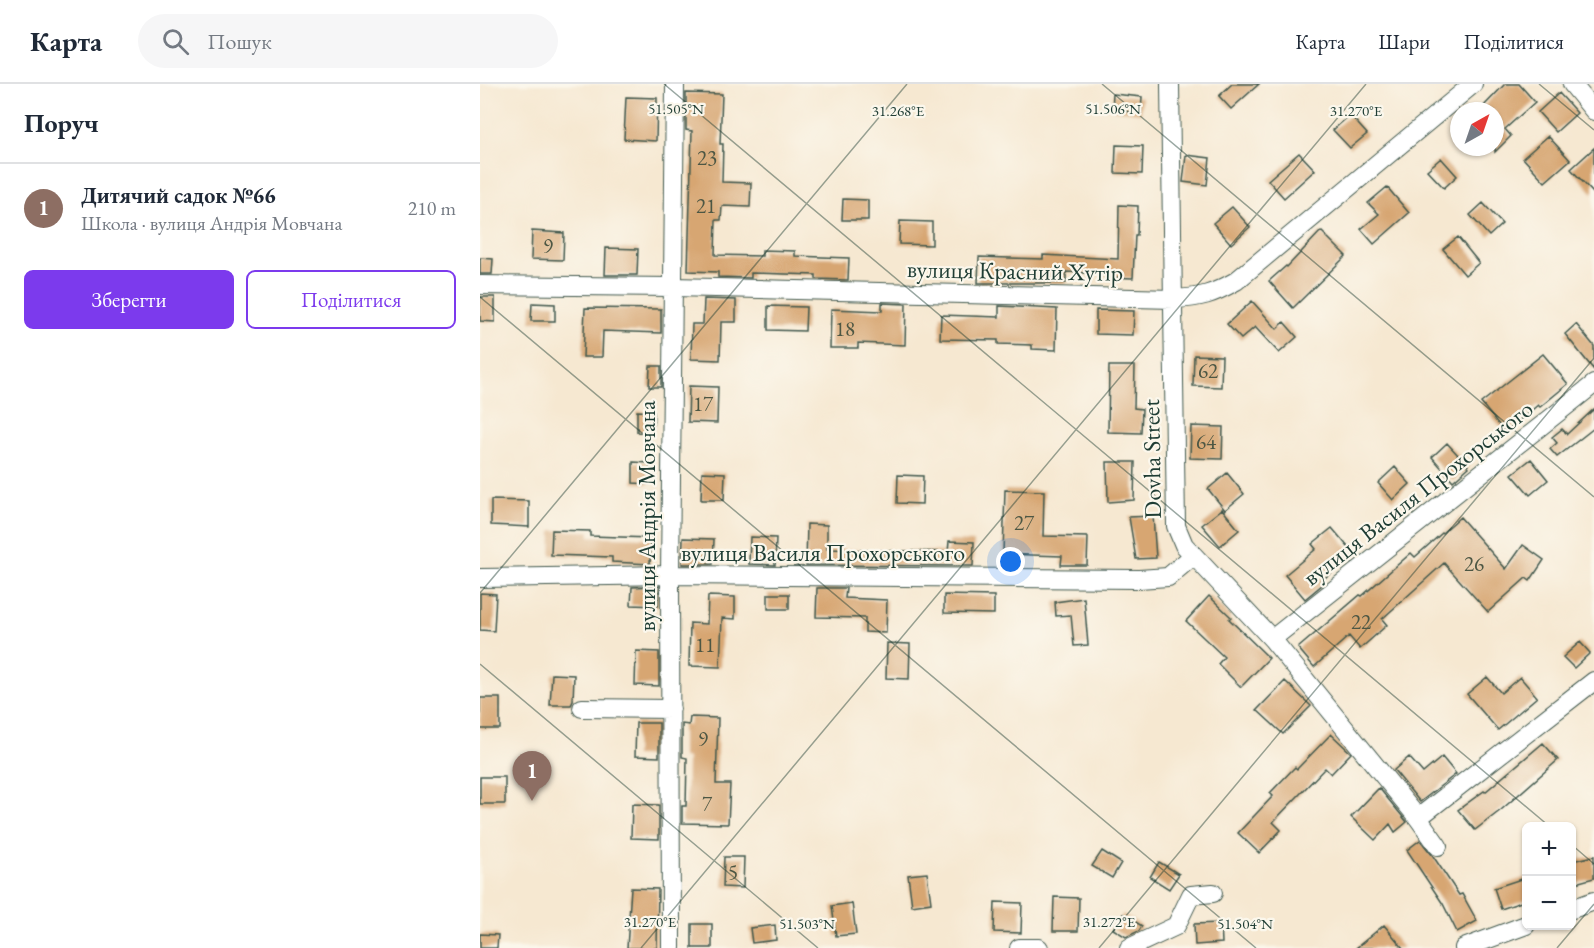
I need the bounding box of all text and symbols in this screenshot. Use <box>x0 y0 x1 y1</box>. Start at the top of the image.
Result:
search box <box>138 14 558 68</box>
text: Карта <box>30 23 102 59</box>
icon: search <box>159 25 192 58</box>
text: Пошук <box>207 27 272 56</box>
text: Карта <box>1295 28 1345 55</box>
text: Шари <box>1378 28 1430 55</box>
text: Поділитися <box>1463 28 1564 55</box>
text: 51.505°N <box>648 99 704 118</box>
text: 51.506°N <box>1085 99 1141 118</box>
text: 31.268°E <box>872 101 925 120</box>
text: 31.270°E <box>1330 101 1383 120</box>
north arrow <box>1450 102 1504 156</box>
text: Поруч <box>24 106 99 140</box>
house number: 23 <box>697 144 717 171</box>
text: Дитячий садок №66 <box>81 181 276 210</box>
house number: 21 <box>696 192 716 219</box>
text: 1 <box>38 195 49 221</box>
text: 210 m <box>408 195 456 221</box>
text: Школа · вулиця Андрія Мовчана <box>81 210 342 236</box>
house number: 9 <box>543 232 553 259</box>
street label: вулиця Красний Хутір <box>907 253 1123 288</box>
button: Зберегти <box>24 270 234 329</box>
button: Поділитися <box>246 270 456 329</box>
house number: 18 <box>835 315 855 342</box>
house number: 62 <box>1198 357 1218 384</box>
house number: 17 <box>693 390 714 417</box>
street label: вулиця Василя Прохорського <box>1296 393 1539 592</box>
street label: Dovha Street <box>1135 398 1168 519</box>
street label: вулиця Андрія Мовчана <box>631 400 662 632</box>
house number: 64 <box>1196 428 1217 455</box>
house number: 27 <box>1014 509 1035 536</box>
street label: вулиця Василя Прохорського <box>681 537 965 568</box>
your location <box>996 547 1025 576</box>
house number: 26 <box>1464 550 1484 577</box>
house number: 22 <box>1351 608 1371 635</box>
house number: 11 <box>695 631 715 658</box>
house number: 9 <box>698 725 708 752</box>
pin: 1 <box>512 752 552 801</box>
house number: 7 <box>702 790 713 817</box>
map controls <box>1522 822 1576 930</box>
button: + <box>1522 822 1576 876</box>
house number: 5 <box>728 858 738 885</box>
button: − <box>1522 876 1576 930</box>
text: 31.270°E <box>624 912 677 931</box>
text: 31.272°E <box>1083 912 1136 931</box>
text: 51.503°N <box>779 914 835 933</box>
text: 51.504°N <box>1217 914 1273 933</box>

